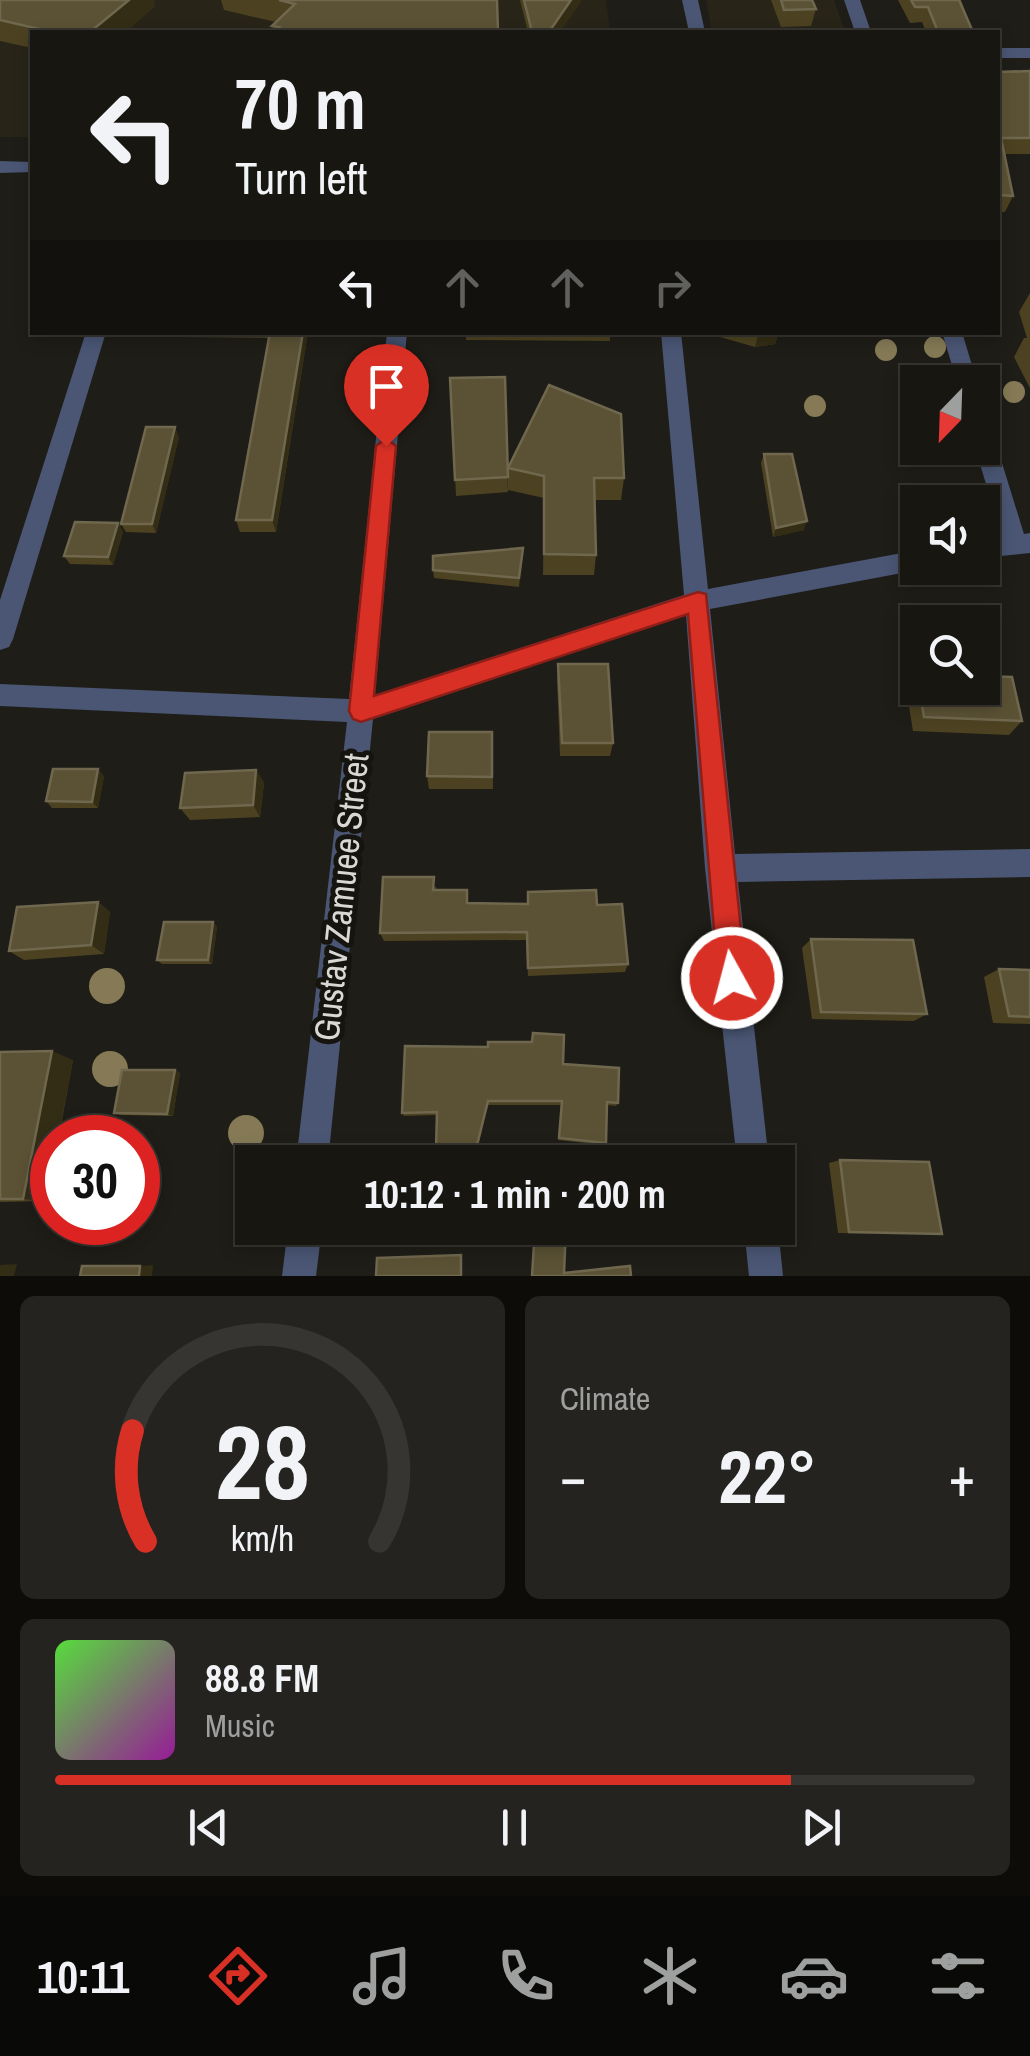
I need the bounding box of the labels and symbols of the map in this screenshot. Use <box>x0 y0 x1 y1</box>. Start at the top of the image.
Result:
pin <box>344 344 429 447</box>
north arrow <box>900 365 1000 465</box>
street label: Gustav Zamuee Street <box>303 751 379 1043</box>
position arrow <box>680 926 784 1030</box>
speed limit sign: 30 <box>30 1115 160 1245</box>

